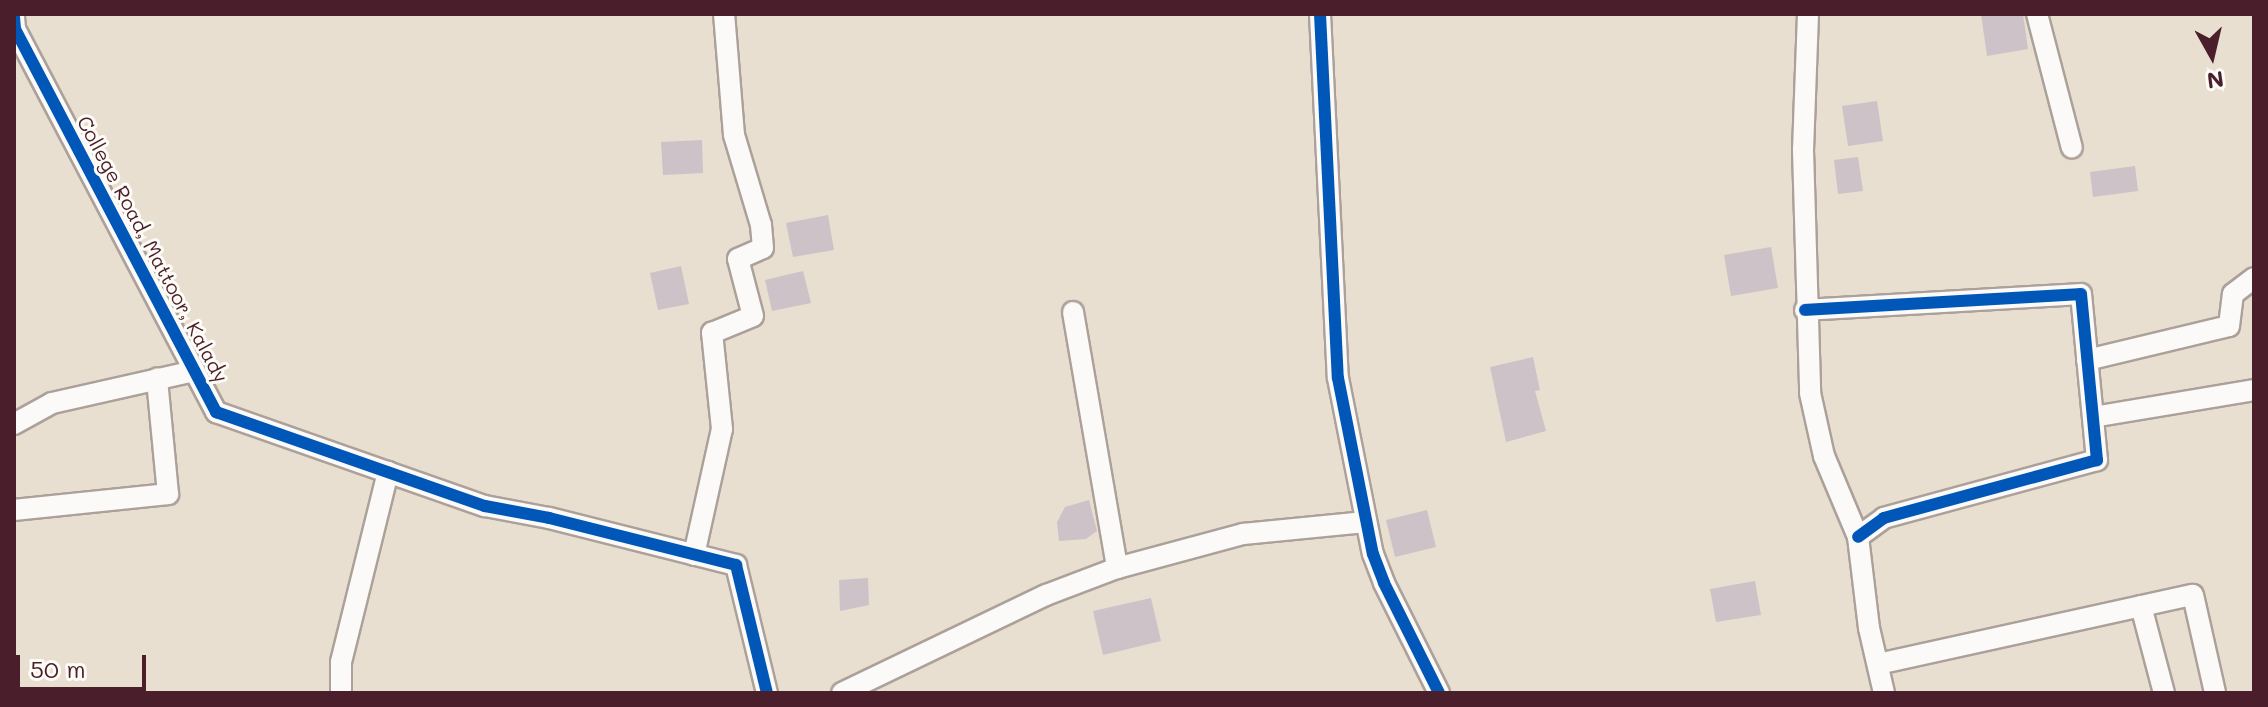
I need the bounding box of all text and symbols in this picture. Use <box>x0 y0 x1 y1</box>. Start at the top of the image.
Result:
north arrow <box>2172 16 2252 96</box>
text: N <box>2205 65 2226 96</box>
street label: College Road, Mattoor, Kalady <box>72 112 234 386</box>
scale bar <box>20 639 150 689</box>
text: 50 m <box>30 653 86 684</box>

